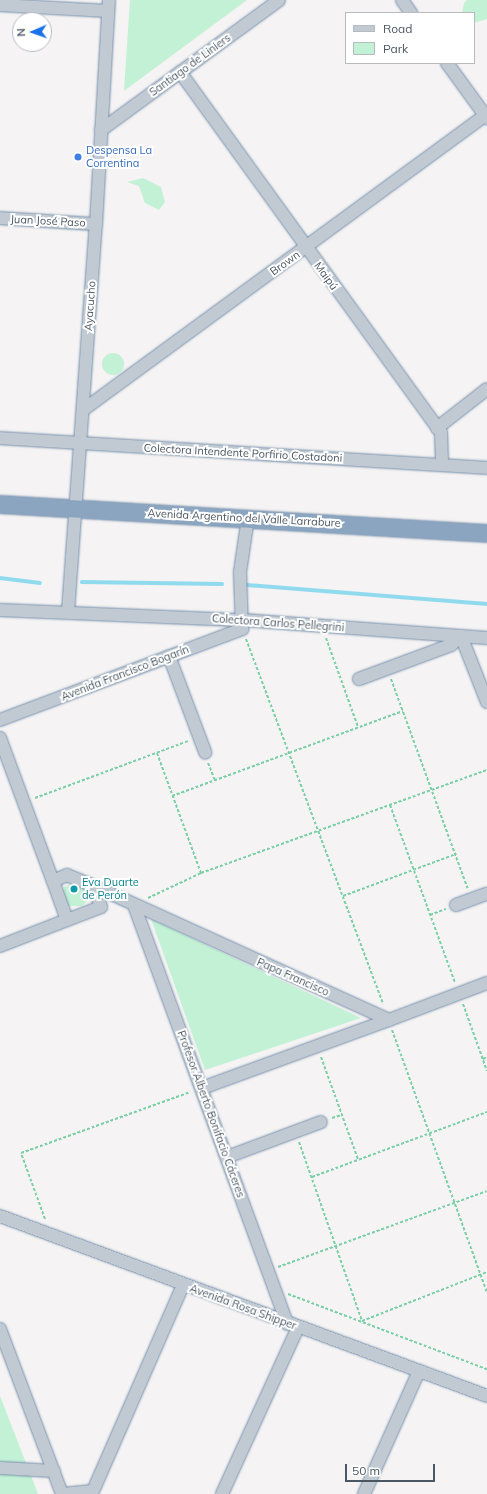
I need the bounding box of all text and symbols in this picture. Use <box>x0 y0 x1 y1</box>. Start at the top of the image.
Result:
north arrow <box>12 12 52 52</box>
legend <box>345 12 475 64</box>
text: Road <box>383 21 412 36</box>
text: N <box>14 28 28 37</box>
street label: Santiago de Liniers <box>147 31 233 99</box>
text: Park <box>383 41 408 56</box>
place label: Despensa La Correntina <box>86 144 152 170</box>
marker: Despensa La Correntina <box>73 152 83 162</box>
street label: Juan José Paso <box>10 212 86 230</box>
street label: Brown <box>268 248 302 278</box>
street label: Maipú <box>311 259 341 293</box>
street label: Ayacucho <box>82 281 98 331</box>
street label: Colectora Intendente Porfirio Costadoni <box>143 441 343 465</box>
street label: Avenida Argentino del Valle Larrabure <box>147 506 341 530</box>
street label: Colectora Carlos Pellegrini <box>211 612 345 634</box>
street label: Avenida Francisco Bogarín <box>59 643 191 703</box>
place label: Eva Duarte de Perón <box>82 876 139 902</box>
marker: Eva Duarte de Perón <box>69 884 79 894</box>
street label: Papa Francisco <box>255 955 331 999</box>
street label: Profesor Alberto Bonifacio Cáceres <box>175 1029 247 1199</box>
street label: Avenida Rosa Shipper <box>188 1282 298 1332</box>
scale bar <box>347 1456 437 1482</box>
text: 50 m <box>352 1463 380 1478</box>

